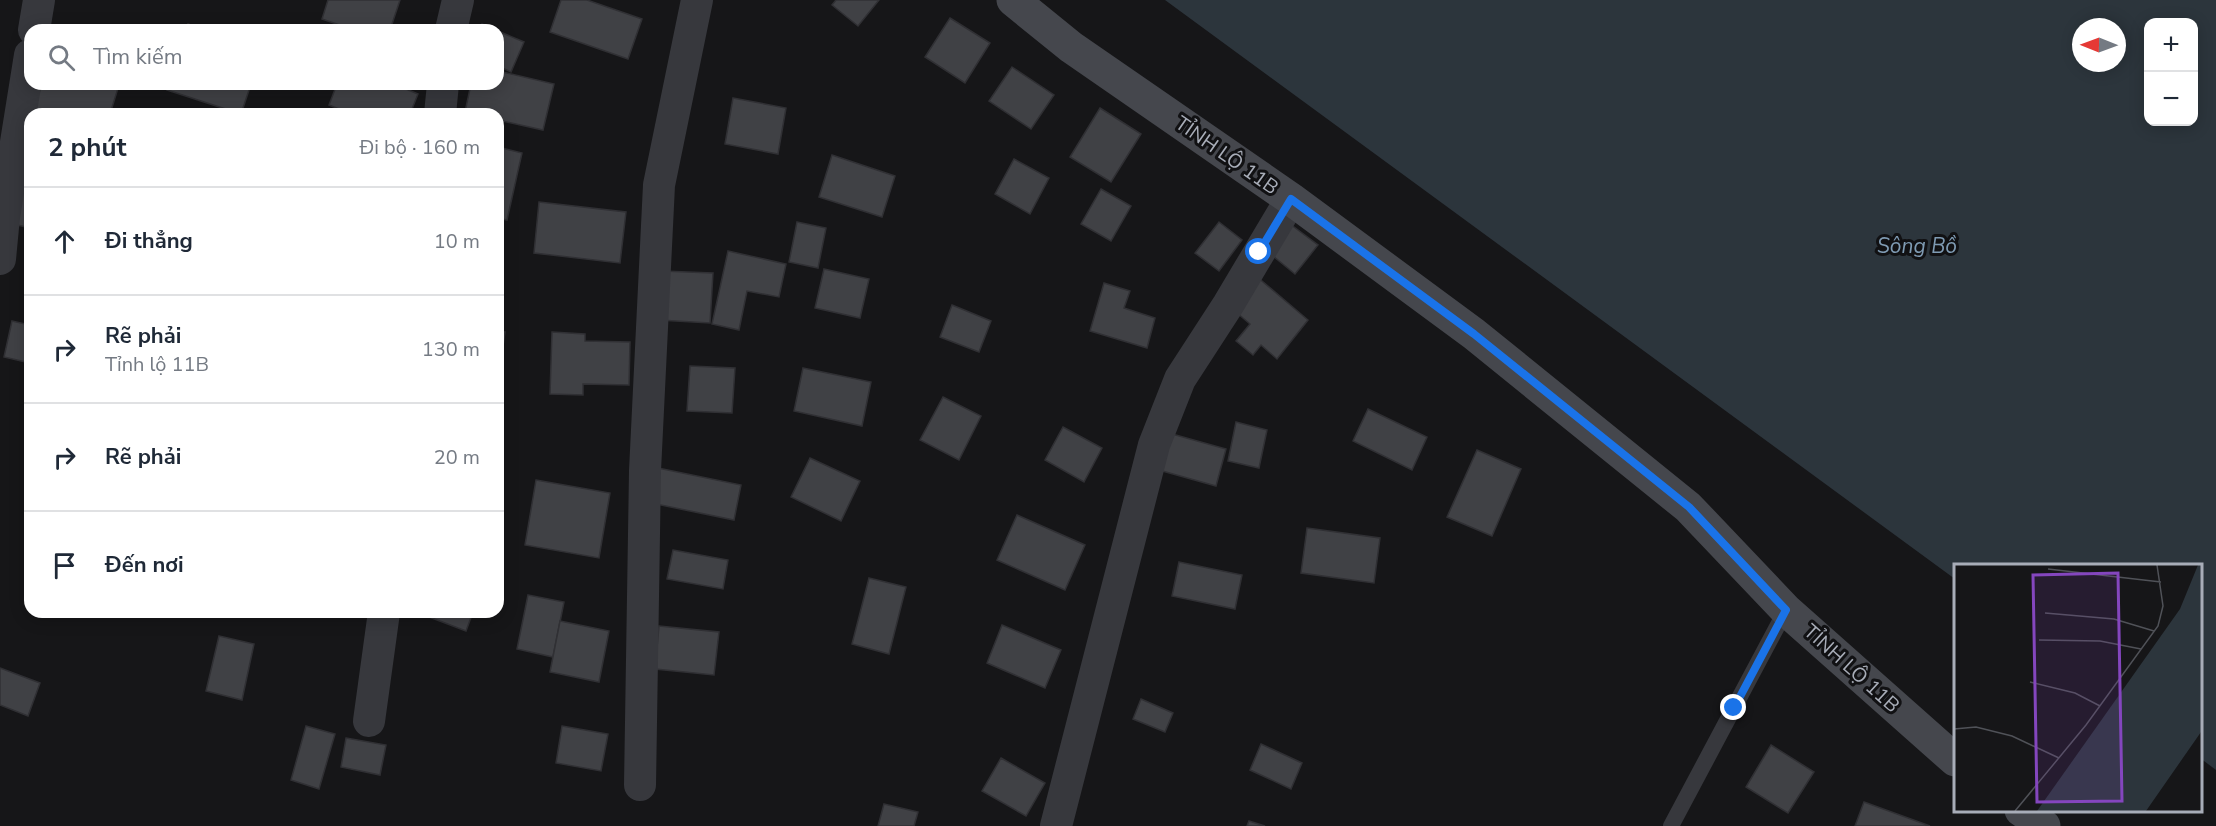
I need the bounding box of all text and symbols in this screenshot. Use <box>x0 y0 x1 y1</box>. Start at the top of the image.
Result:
north arrow <box>2072 18 2126 72</box>
map controls <box>2144 18 2198 126</box>
button: + <box>2144 18 2198 72</box>
search box <box>24 24 504 90</box>
icon: search <box>45 41 78 74</box>
text: Tìm kiếm <box>93 42 182 72</box>
button: − <box>2144 72 2198 126</box>
street label: TỈNH LỘ 11B <box>1170 110 1284 201</box>
text: 2 phút <box>48 130 126 165</box>
text: Đi bộ · 160 m <box>360 134 480 161</box>
icon: ahead <box>48 225 81 258</box>
text: Đi thẳng <box>105 226 193 256</box>
text: 10 m <box>434 228 480 255</box>
water label: Sông Bồ <box>1877 232 1957 260</box>
route start <box>1245 238 1271 264</box>
text: Rẽ phải <box>105 321 181 351</box>
icon: right <box>48 333 81 366</box>
text: 130 m <box>422 336 480 363</box>
text: Tỉnh lộ 11B <box>105 351 209 378</box>
icon: right <box>48 441 81 474</box>
text: Rẽ phải <box>105 442 181 472</box>
text: 20 m <box>434 444 480 471</box>
icon: arrive <box>48 549 81 582</box>
text: Đến nơi <box>105 550 184 580</box>
inset map <box>1954 564 2201 811</box>
street label: TỈNH LỘ 11B <box>1798 618 1905 719</box>
route end <box>1720 694 1746 720</box>

